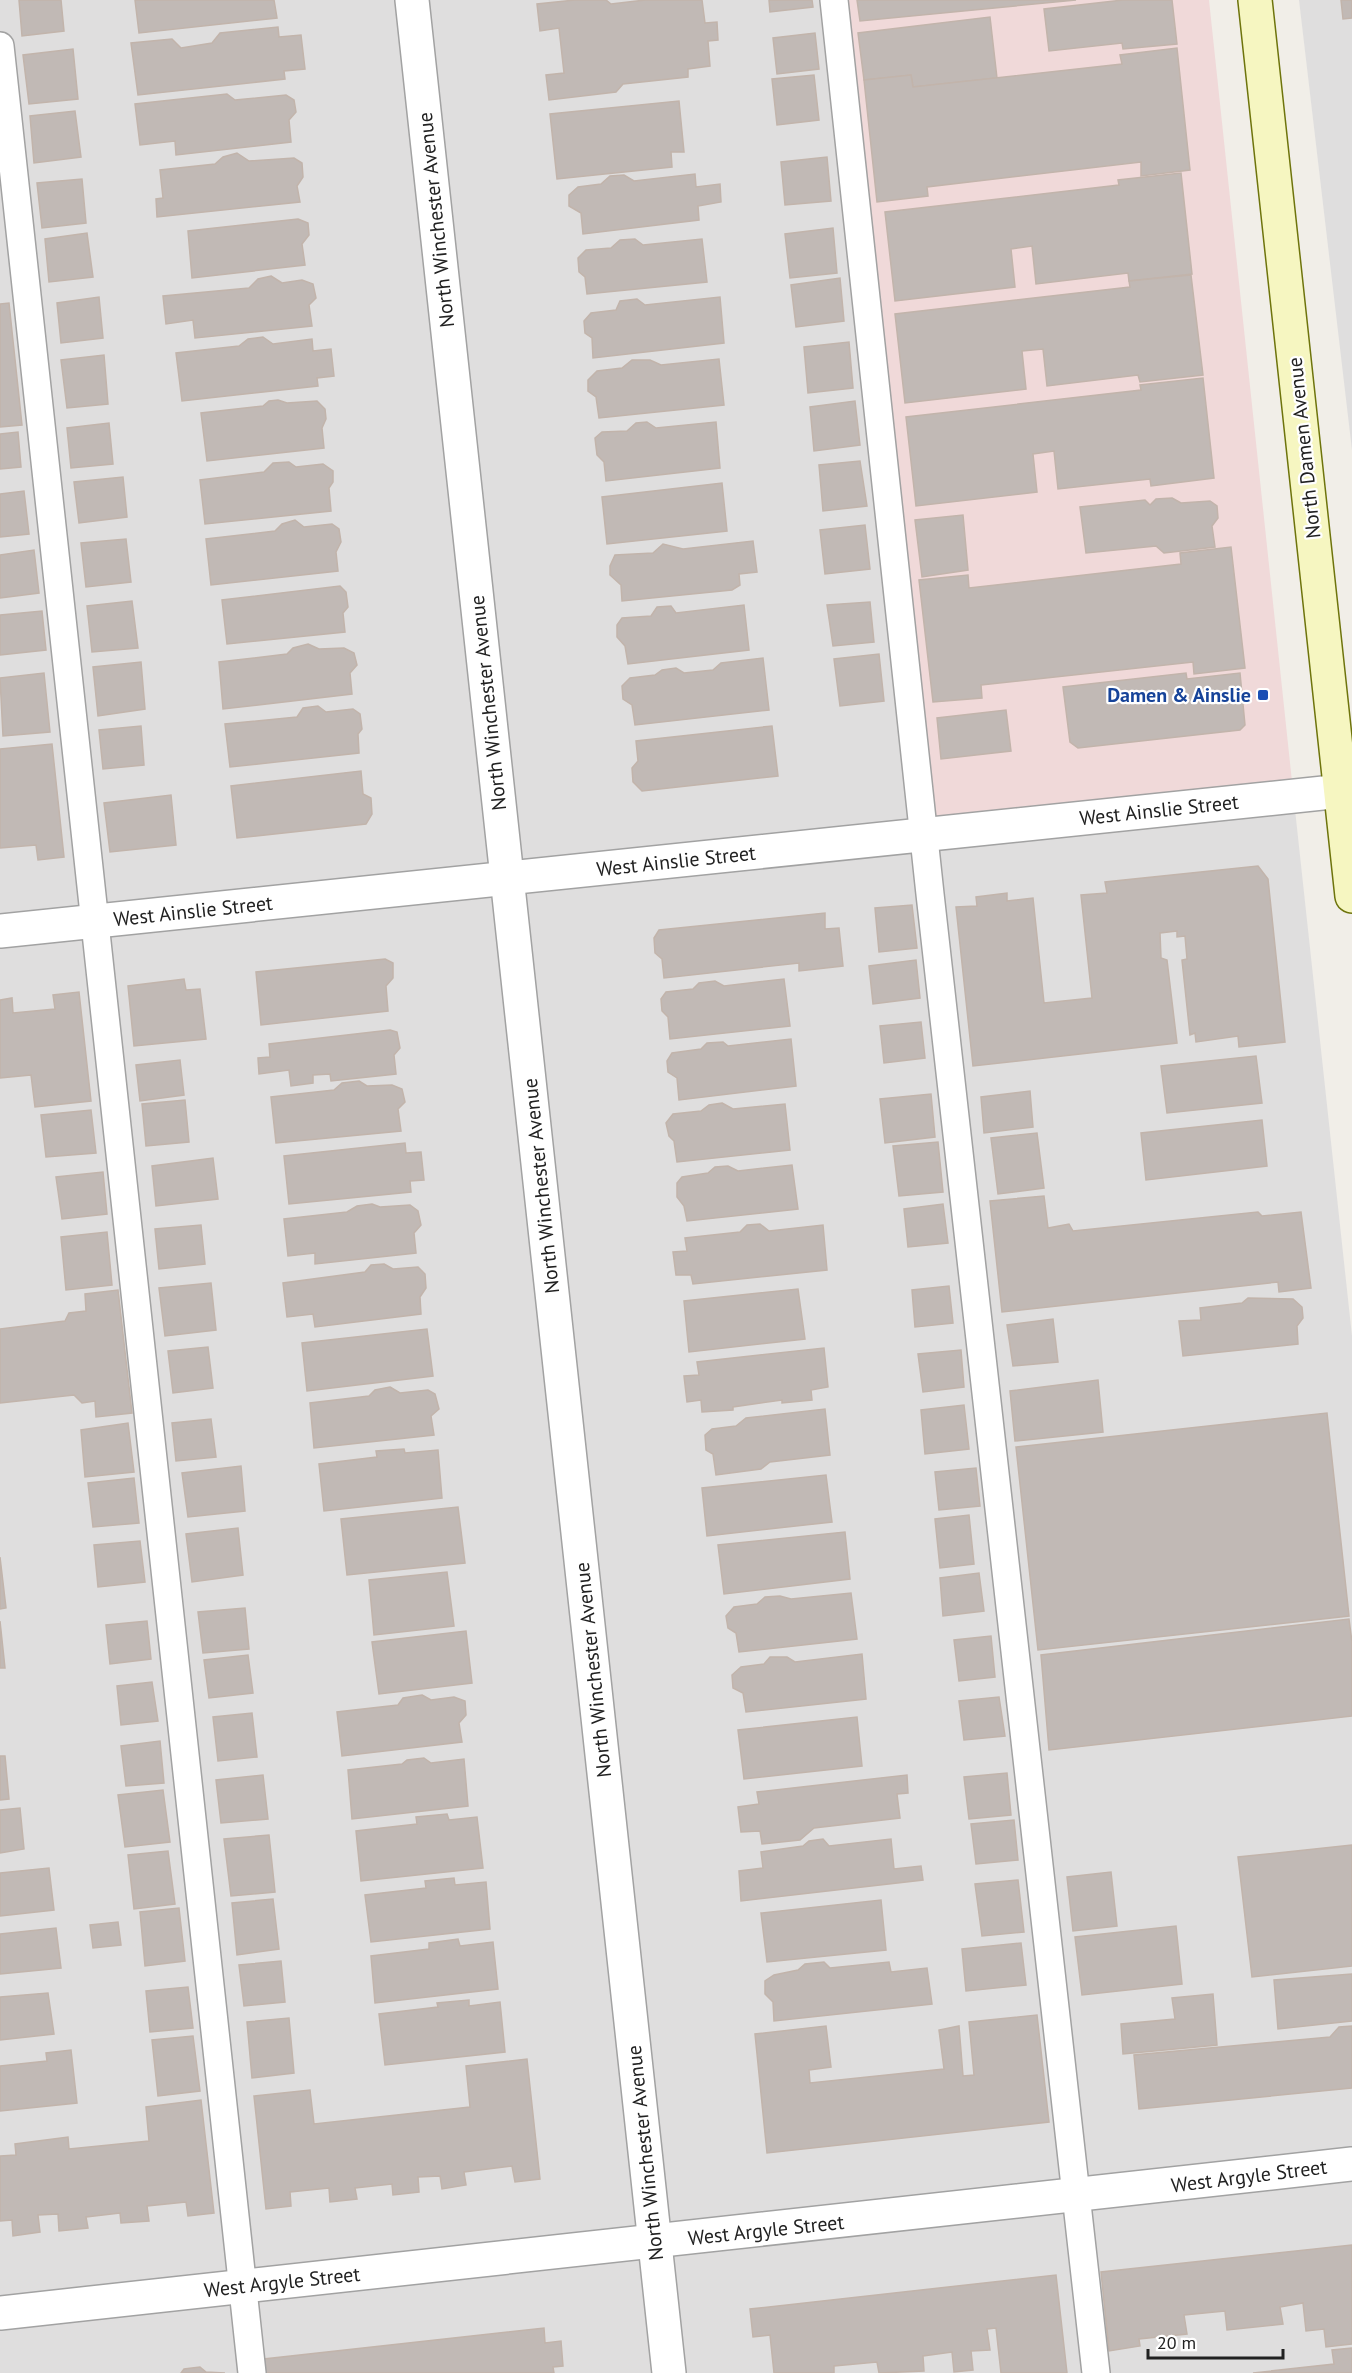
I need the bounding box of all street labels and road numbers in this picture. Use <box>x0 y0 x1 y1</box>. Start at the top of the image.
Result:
street label: North Winchester Avenue <box>412 111 460 329</box>
street label: North Damen Avenue <box>1282 356 1326 540</box>
street label: North Winchester Avenue <box>464 594 512 812</box>
street label: West Ainslie Street <box>1078 789 1240 831</box>
street label: West Ainslie Street <box>595 840 757 882</box>
street label: West Ainslie Street <box>112 890 274 932</box>
street label: North Winchester Avenue <box>517 1077 565 1295</box>
street label: North Winchester Avenue <box>569 1561 617 1779</box>
street label: North Winchester Avenue <box>621 2044 669 2262</box>
street label: West Argyle Street <box>1170 2154 1329 2198</box>
street label: West Argyle Street <box>687 2209 846 2251</box>
street label: West Argyle Street <box>203 2261 362 2303</box>

